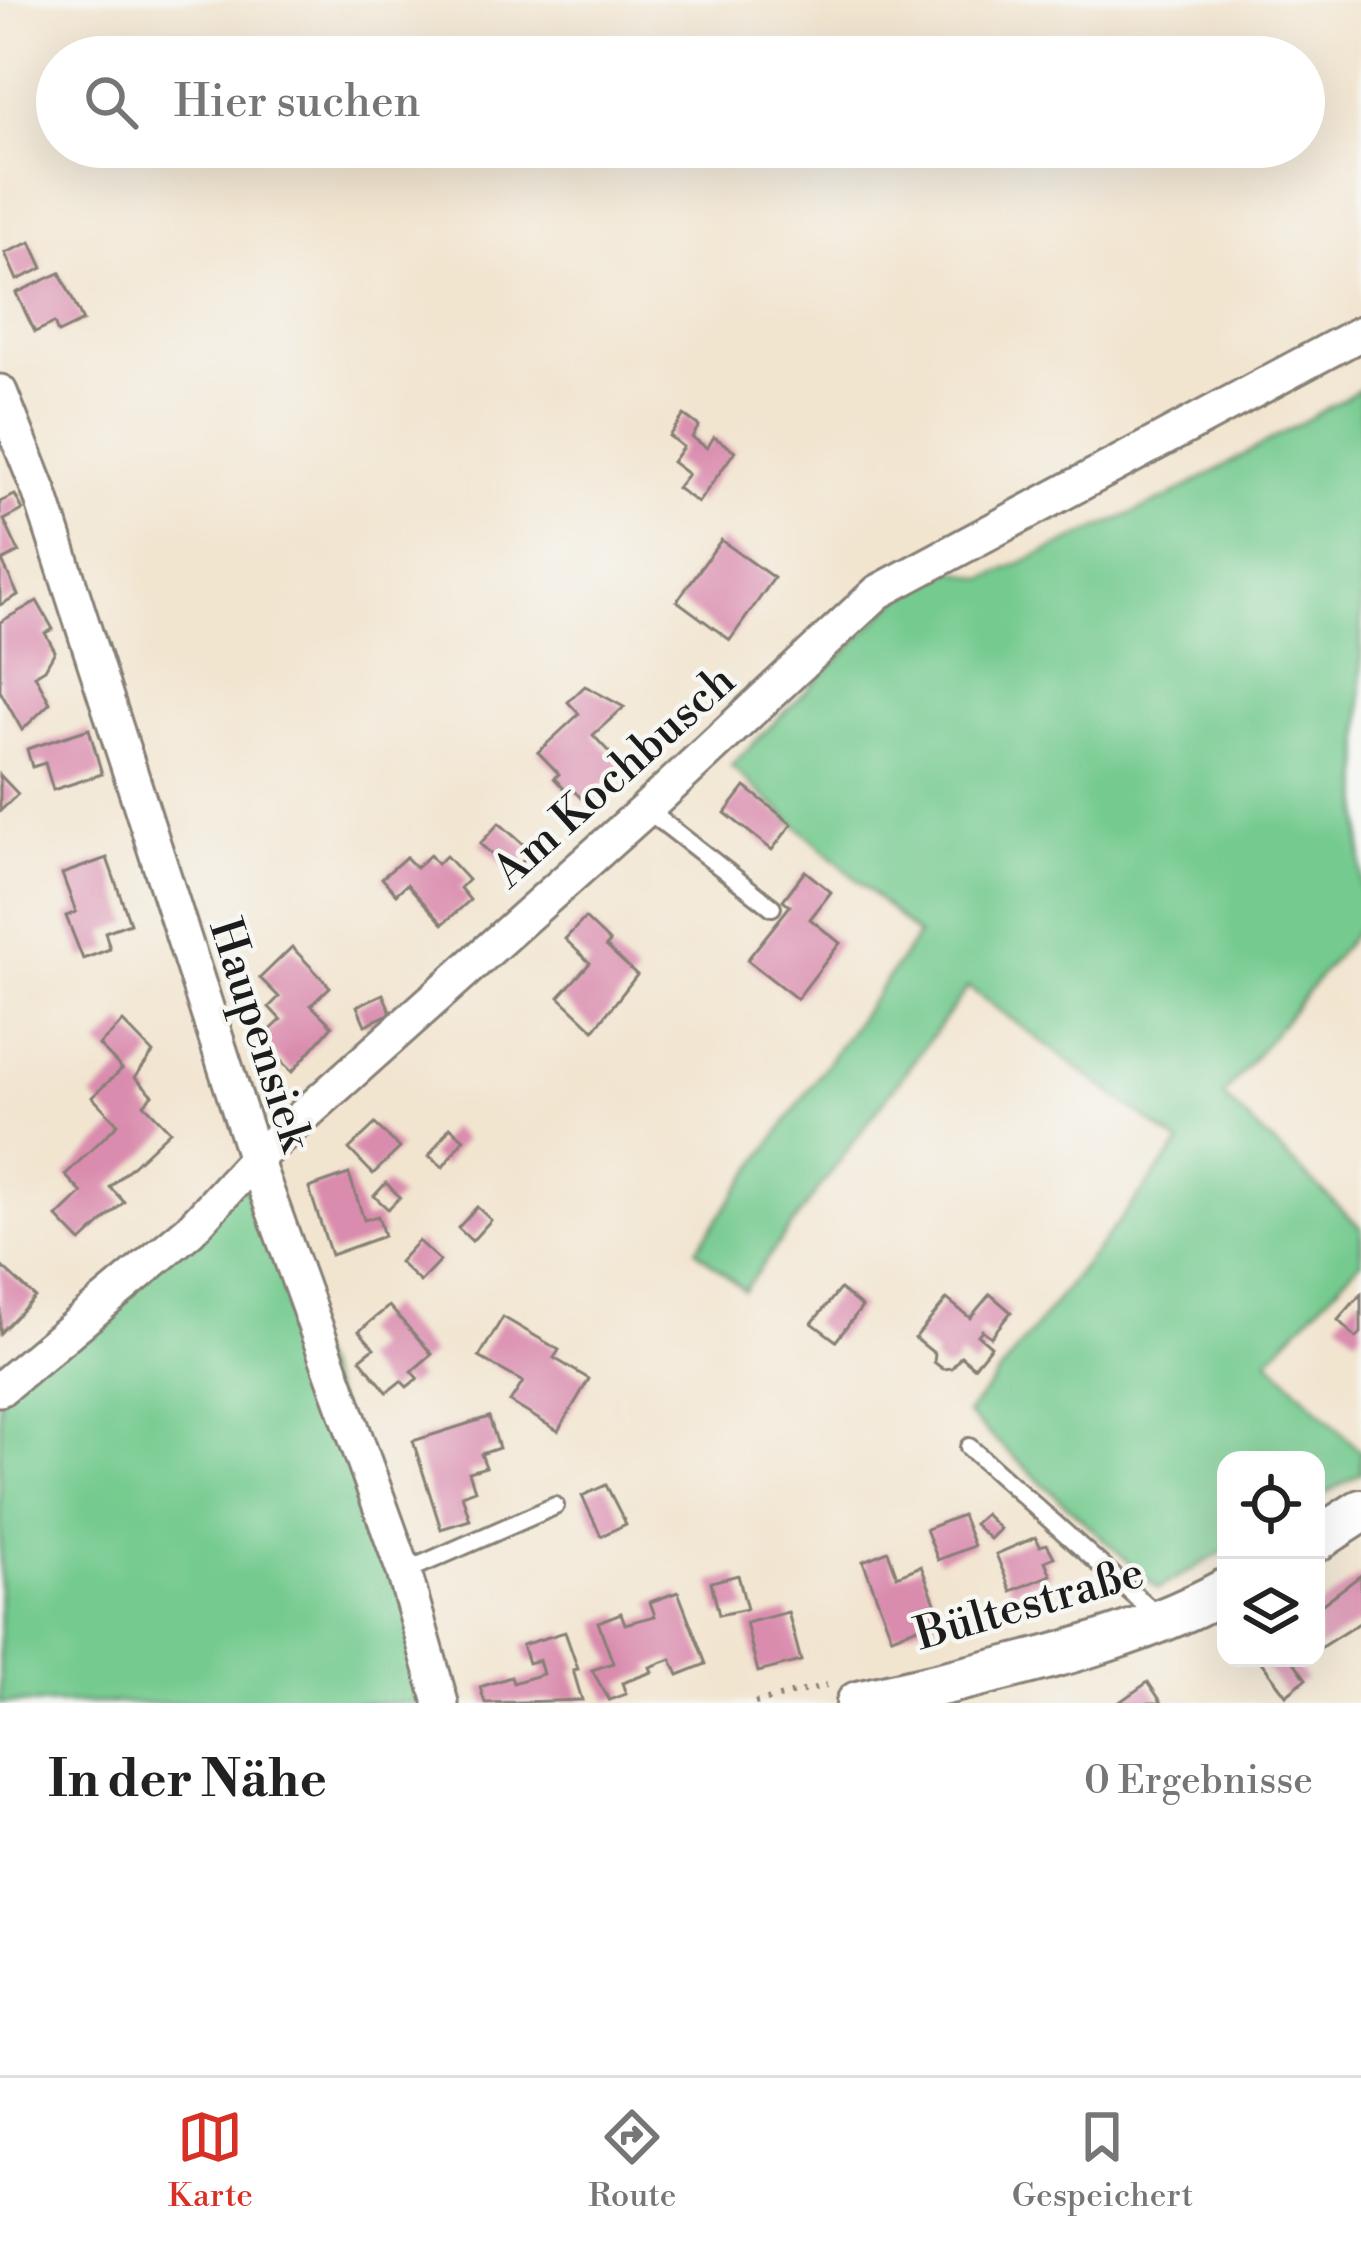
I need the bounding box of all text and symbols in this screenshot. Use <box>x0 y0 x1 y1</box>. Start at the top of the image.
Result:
search box <box>36 36 1325 168</box>
icon: search <box>78 69 144 135</box>
text: Hier suchen <box>174 74 420 131</box>
street label: Am Kochbusch <box>481 653 748 901</box>
street label: Haupensiek <box>195 911 325 1160</box>
map controls <box>1217 1451 1325 1667</box>
button: locate <box>1217 1451 1325 1559</box>
street label: Bültestraße <box>908 1545 1150 1664</box>
button: layers <box>1217 1559 1325 1667</box>
text: In der Nähe <box>48 1749 327 1813</box>
text: 0 Ergebnisse <box>1084 1757 1313 1806</box>
tab: Karte <box>168 2104 253 2217</box>
tab: Route <box>588 2104 676 2217</box>
tab: Gespeichert <box>1012 2104 1193 2217</box>

